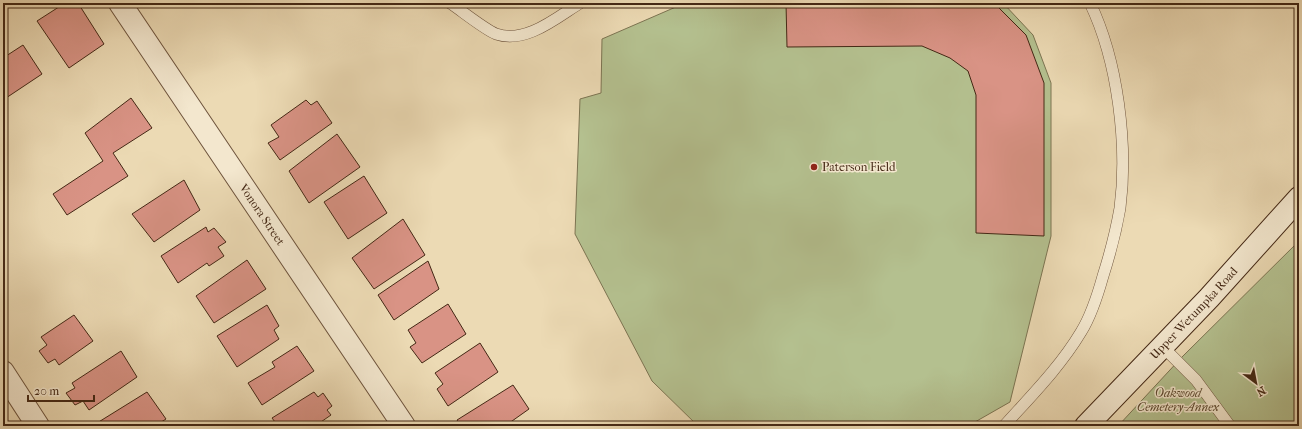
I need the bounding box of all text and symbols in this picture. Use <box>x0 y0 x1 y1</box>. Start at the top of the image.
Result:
place label: Paterson Field <box>822 160 896 174</box>
marker: Paterson Field <box>809 162 819 172</box>
street label: Vonora Street <box>236 180 288 249</box>
street label: Upper Wetumpka Road <box>1147 264 1241 362</box>
north arrow <box>1236 363 1276 403</box>
scale bar <box>28 377 94 403</box>
text: N <box>1254 383 1268 399</box>
text: 20 m <box>34 384 59 398</box>
park label: Oakwood Cemetery-Annex <box>1137 386 1220 414</box>

